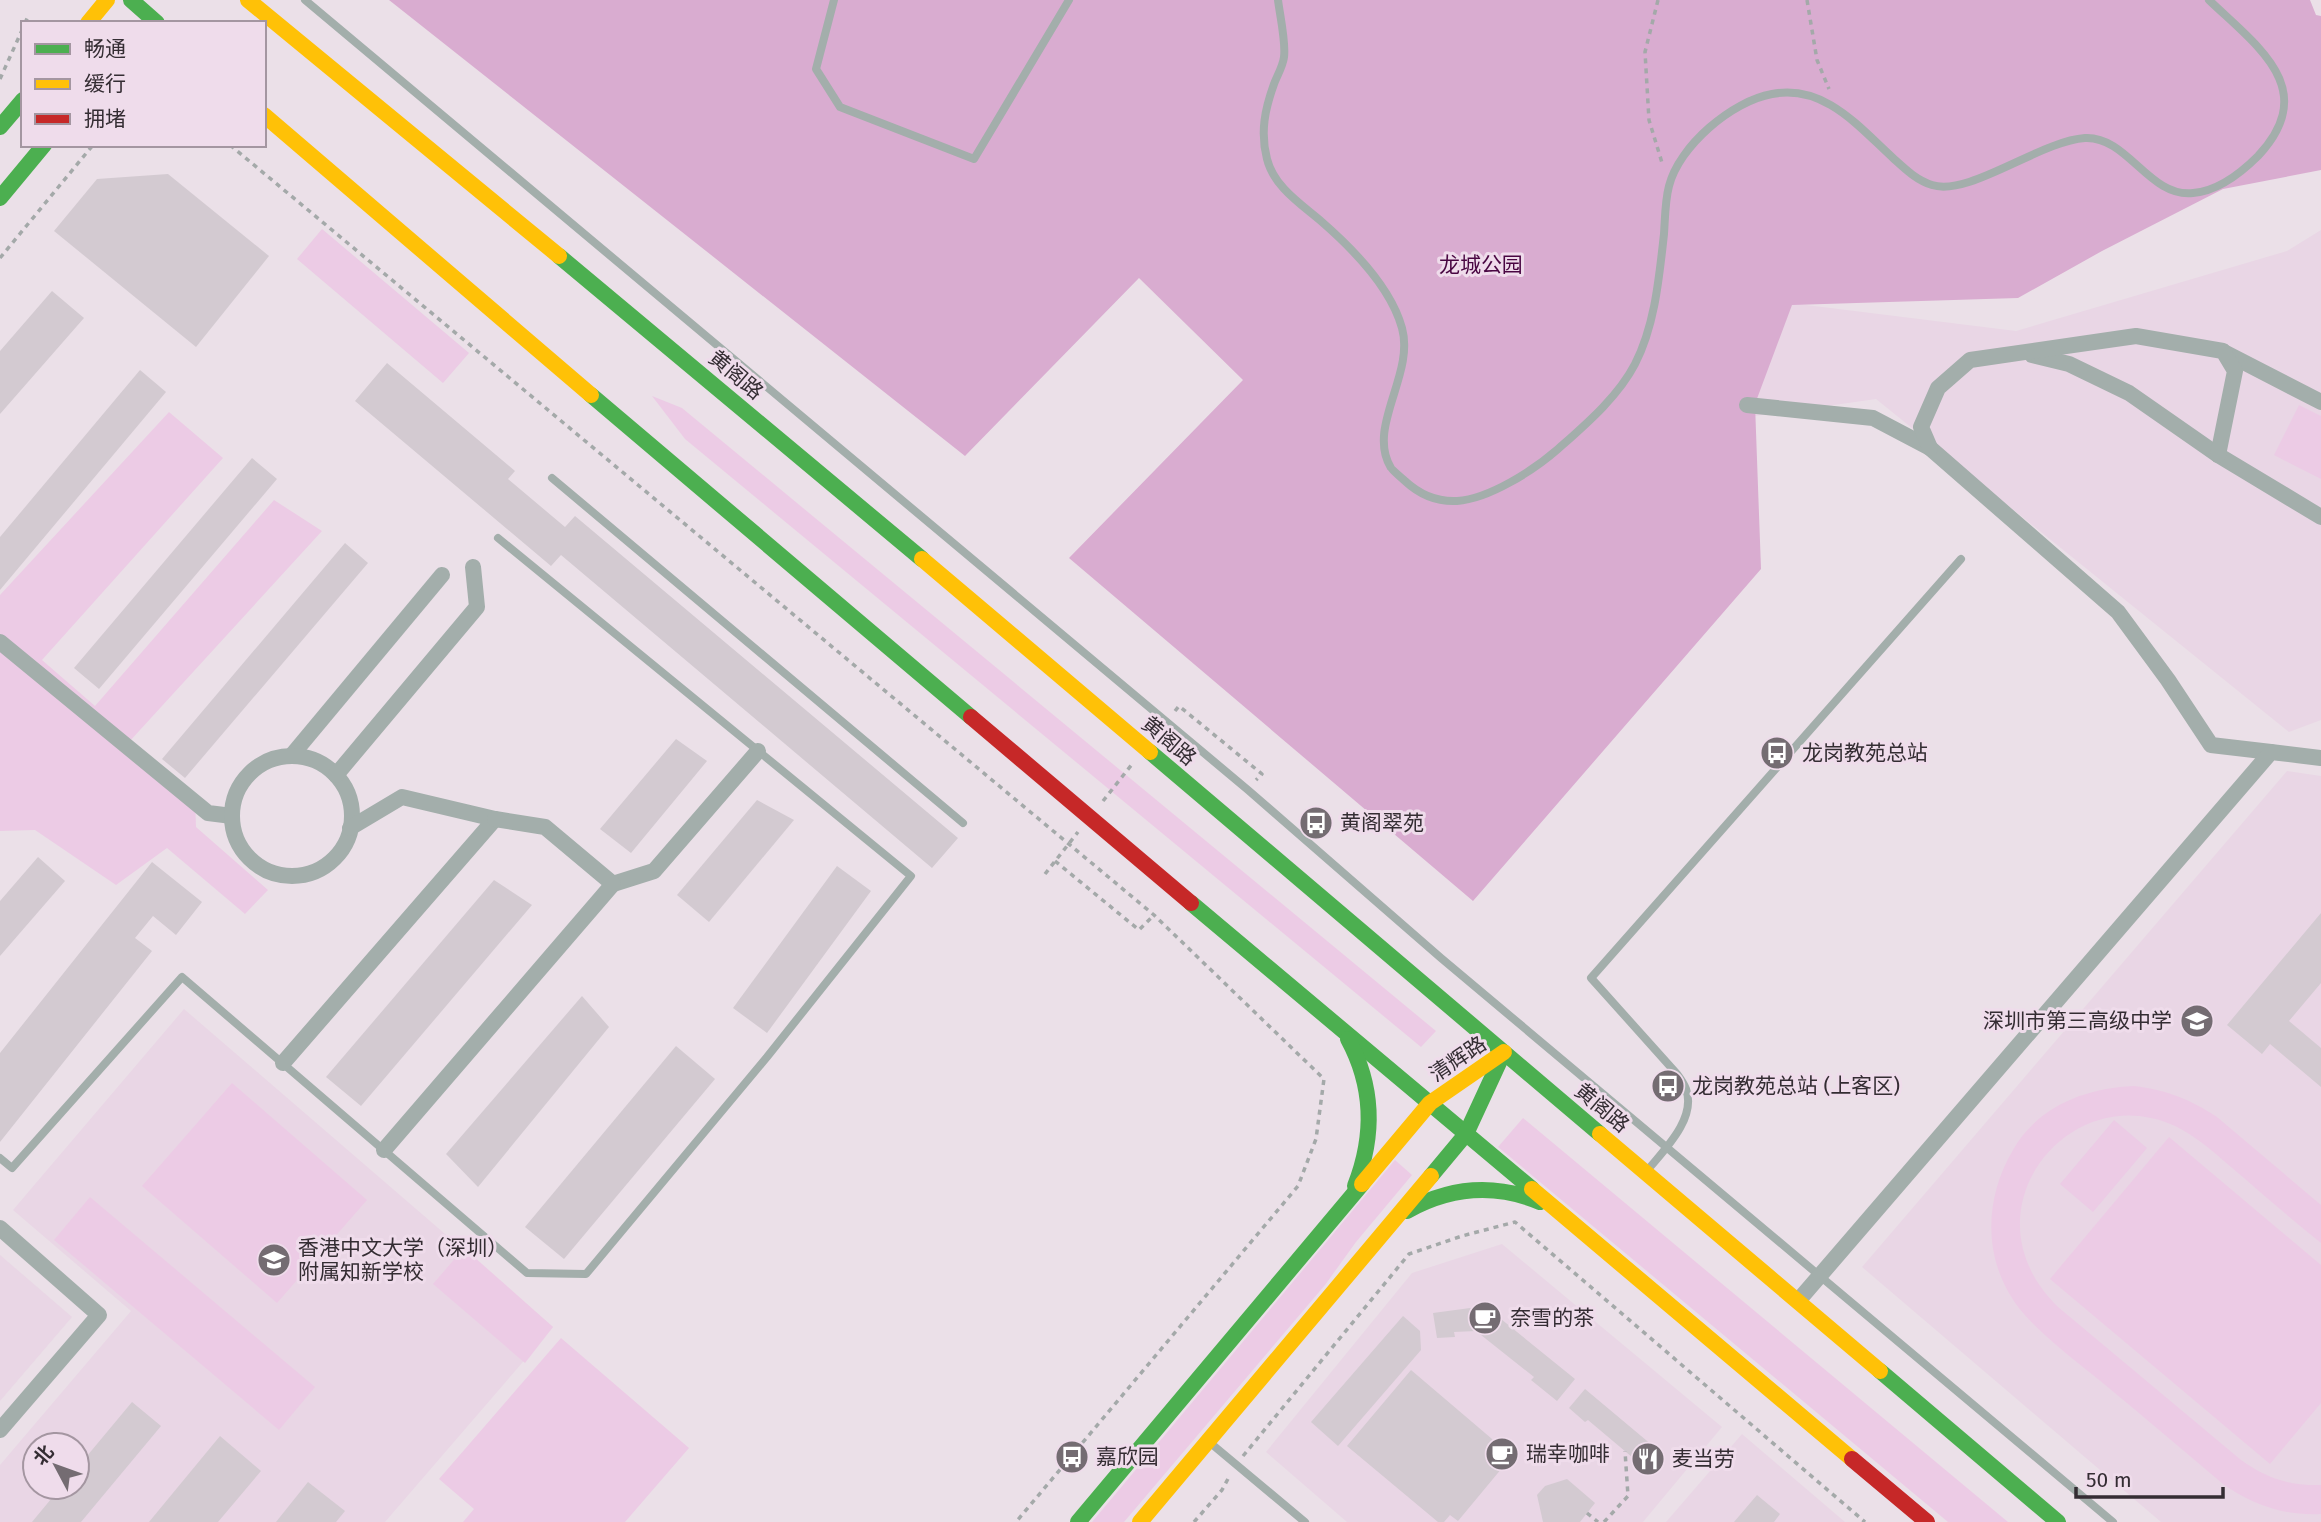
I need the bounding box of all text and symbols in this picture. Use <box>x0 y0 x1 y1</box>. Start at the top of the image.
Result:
legend <box>21 21 266 147</box>
text: 畅通 <box>84 36 126 62</box>
text: 缓行 <box>84 71 126 97</box>
text: 拥堵 <box>84 106 126 132</box>
park label: 龙城公园 <box>1439 252 1523 278</box>
street label: 黄阁路 <box>704 345 768 405</box>
street label: 黄阁路 <box>1137 711 1201 771</box>
bus stop icon: 龙岗教苑总站 <box>1758 734 1796 772</box>
place label: 龙岗教苑总站 <box>1802 740 1928 766</box>
bus stop icon: 黄阁翠苑 <box>1297 804 1335 842</box>
place label: 黄阁翠苑 <box>1340 810 1424 836</box>
school or university icon: 深圳市第三高级中学 <box>2178 1002 2216 1040</box>
place label: 深圳市第三高级中学 <box>1983 1008 2172 1034</box>
street label: 清辉路 <box>1425 1031 1491 1087</box>
bus stop icon: 龙岗教苑总站 (上客区) <box>1649 1067 1687 1105</box>
place label: 龙岗教苑总站 (上客区) <box>1692 1073 1900 1099</box>
street label: 黄阁路 <box>1570 1078 1634 1138</box>
place label: 香港中文大学（深圳） 附属知新学校 <box>298 1235 508 1285</box>
school or university icon: 香港中文大学（深圳） 附属知新学校 <box>255 1241 293 1279</box>
cafe icon: 奈雪的茶 <box>1466 1299 1504 1337</box>
place label: 奈雪的茶 <box>1510 1305 1594 1331</box>
north arrow <box>21 1431 91 1501</box>
cafe icon: 瑞幸咖啡 <box>1483 1435 1521 1473</box>
bus stop icon: 嘉欣园 <box>1053 1438 1091 1476</box>
text: 北 <box>29 1440 58 1470</box>
restaurant icon: 麦当劳 <box>1629 1440 1667 1478</box>
place label: 瑞幸咖啡 <box>1526 1441 1610 1467</box>
place label: 嘉欣园 <box>1096 1444 1159 1470</box>
place label: 麦当劳 <box>1672 1446 1735 1472</box>
scale bar <box>2076 1456 2223 1500</box>
text: 50 m <box>2086 1467 2132 1493</box>

